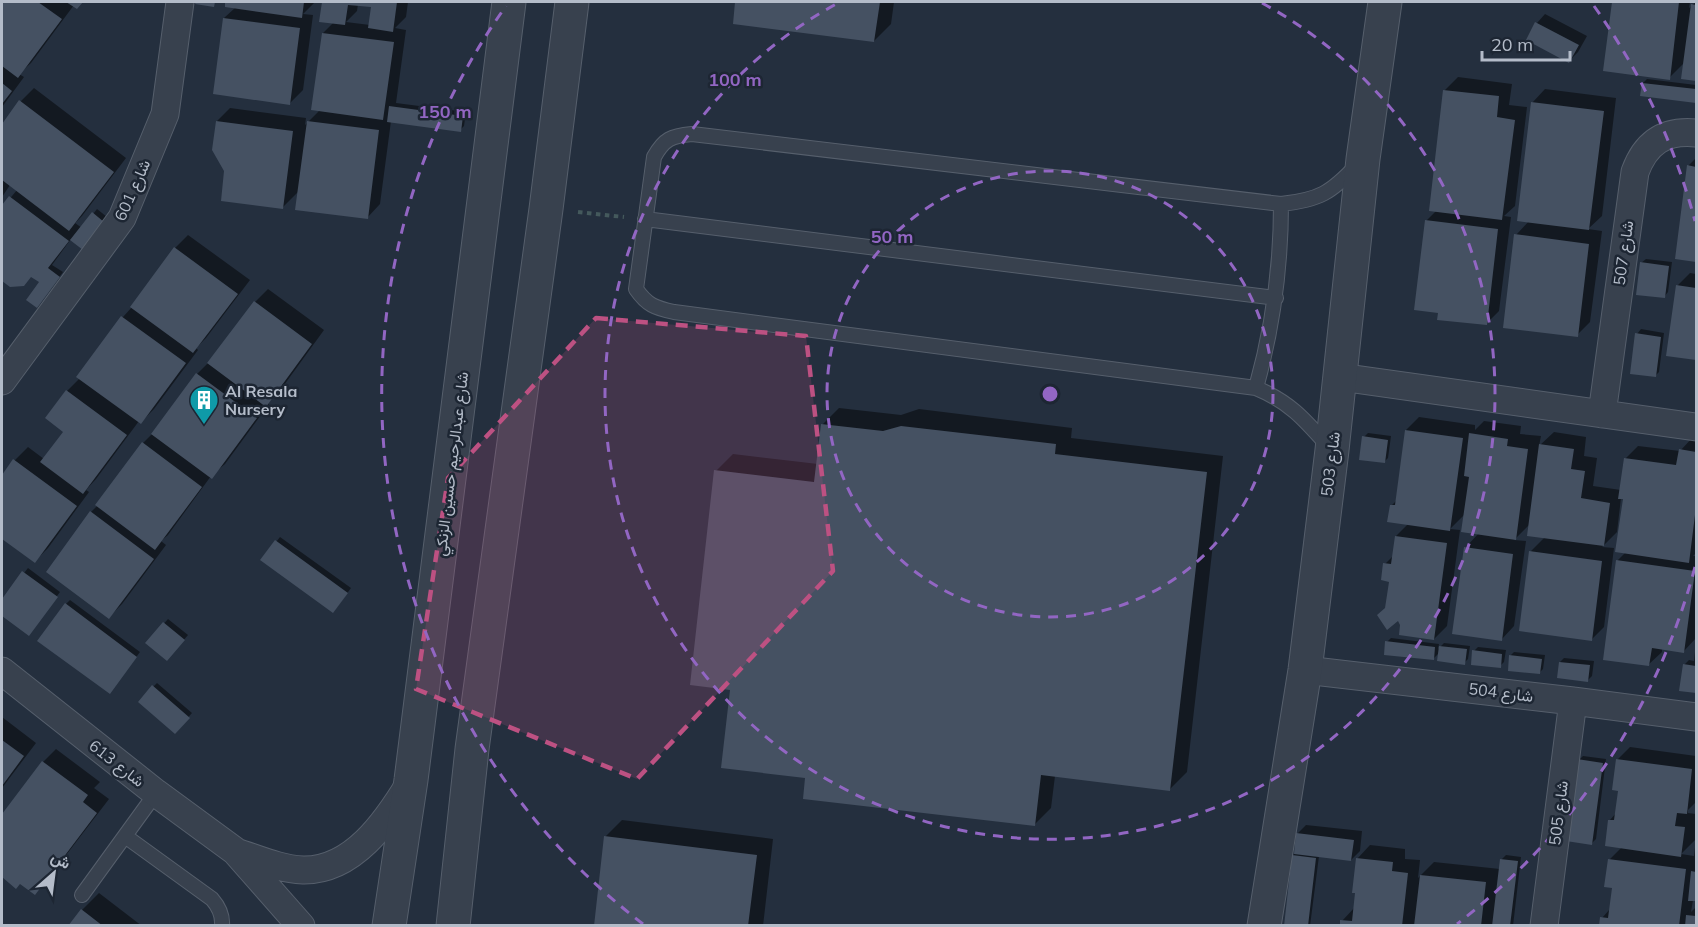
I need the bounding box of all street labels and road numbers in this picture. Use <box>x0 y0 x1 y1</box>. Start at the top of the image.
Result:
street label: شارع 601 <box>110 156 156 225</box>
street label: شارع 507 <box>1609 219 1639 287</box>
street label: شارع عبدالرحيم حسين الزنكي <box>430 371 476 558</box>
street label: شارع 503 <box>1316 430 1346 498</box>
street label: شارع 504 <box>1467 678 1535 708</box>
street label: شارع 613 <box>84 735 149 793</box>
street label: شارع 505 <box>1544 779 1574 847</box>

